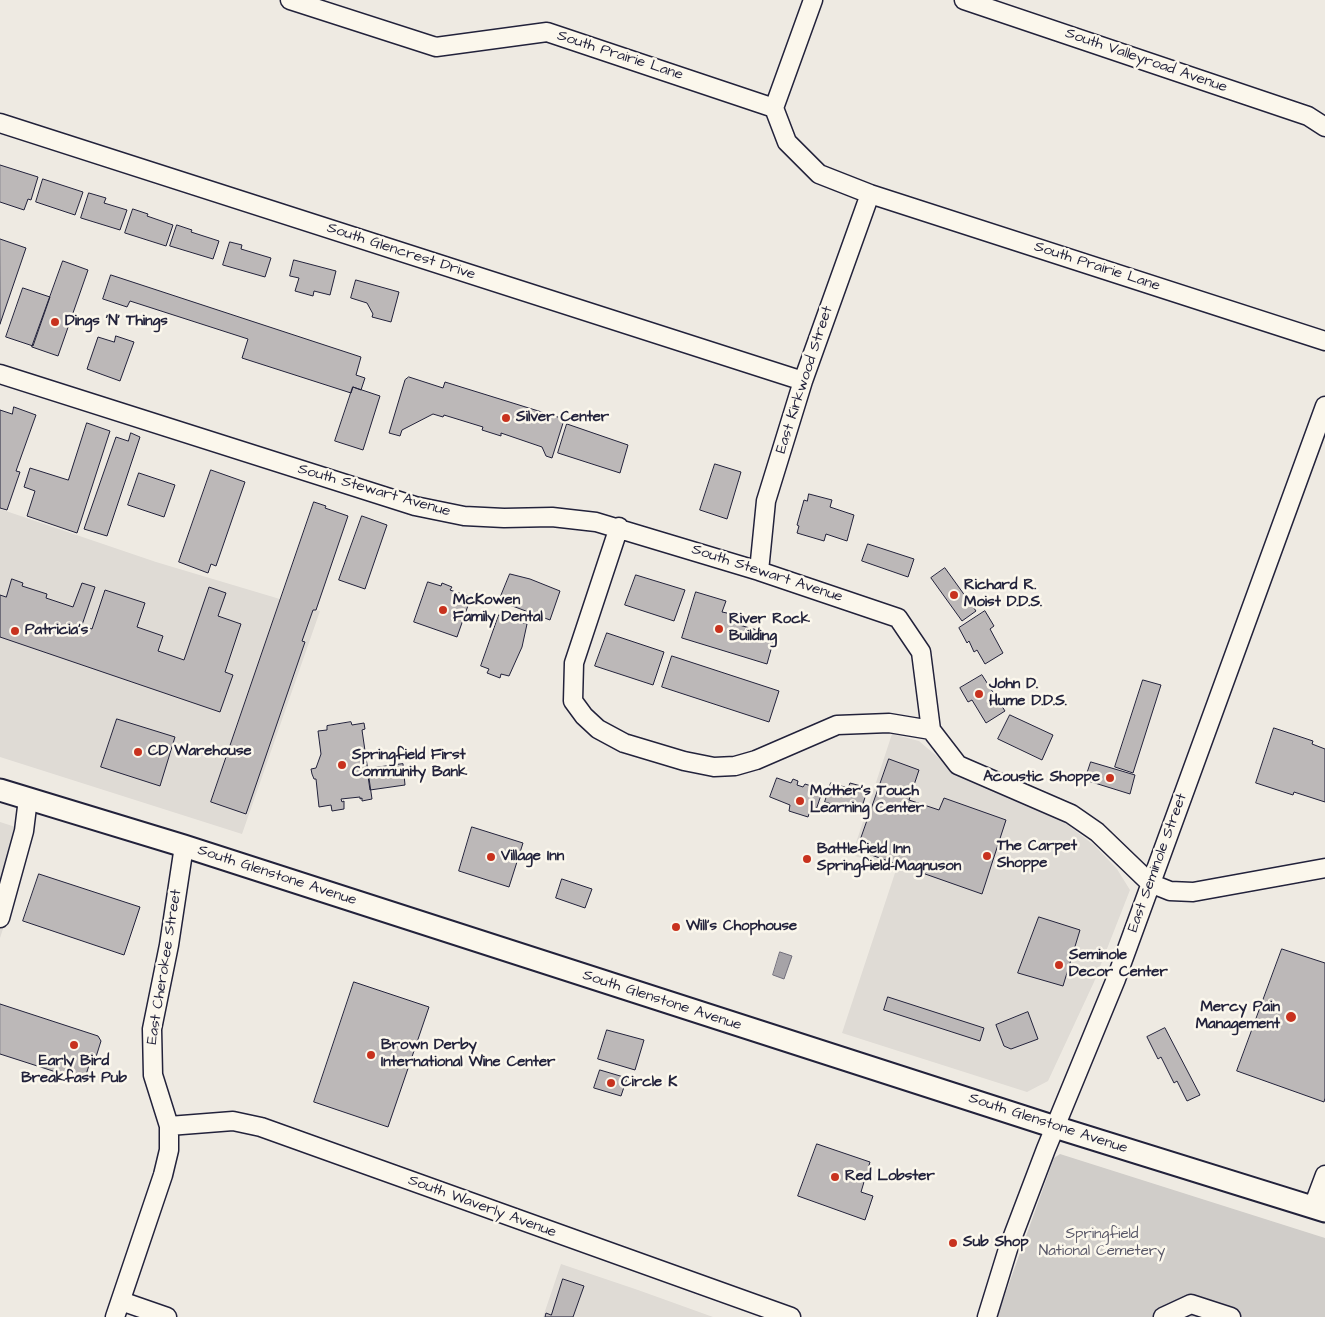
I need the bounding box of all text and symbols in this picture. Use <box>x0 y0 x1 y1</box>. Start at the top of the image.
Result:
street label: South Valleyroad Avenue <box>1063 25 1229 97</box>
street label: South Prairie Lane <box>555 27 685 85</box>
street label: South Glencrest Drive <box>324 219 478 285</box>
street label: South Prairie Lane <box>1032 238 1162 296</box>
street label: East Kirkwood Street <box>773 304 837 456</box>
place label: Dings 'N' Things <box>65 313 168 331</box>
marker: Dings 'N' Things <box>49 316 61 328</box>
place label: Silver Center <box>516 409 609 427</box>
marker: Silver Center <box>500 412 512 424</box>
street label: South Stewart Avenue <box>296 461 452 521</box>
street label: South Stewart Avenue <box>689 541 845 607</box>
place label: Richard R. Moist D.D.S. <box>964 577 1042 612</box>
marker: Richard R. Moist D.D.S. <box>948 589 960 601</box>
place label: McKowen Family Dental <box>453 592 543 627</box>
marker: McKowen Family Dental <box>437 604 449 616</box>
place label: River Rock Building <box>729 611 810 646</box>
place label: Patricia's <box>25 622 88 640</box>
marker: River Rock Building <box>713 623 725 635</box>
marker: Patricia's <box>9 625 21 637</box>
place label: John D. Hume D.D.S. <box>989 676 1067 711</box>
marker: John D. Hume D.D.S. <box>973 688 985 700</box>
place label: CD Warehouse <box>148 743 252 761</box>
marker: CD Warehouse <box>132 746 144 758</box>
place label: Springfield First Community Bank <box>352 747 467 782</box>
marker: Springfield First Community Bank <box>336 759 348 771</box>
place label: Acoustic Shoppe <box>983 769 1100 787</box>
marker: Acoustic Shoppe <box>1104 772 1116 784</box>
place label: Mother's Touch Learning Center <box>810 783 924 818</box>
street label: East Seminole Street <box>1124 791 1192 935</box>
marker: Mother's Touch Learning Center <box>794 795 806 807</box>
place label: The Carpet Shoppe <box>997 838 1077 873</box>
place label: Battlefield Inn Springfield-Magnuson <box>817 841 961 876</box>
street label: South Glenstone Avenue <box>195 842 359 910</box>
place label: Village Inn <box>501 848 564 866</box>
marker: The Carpet Shoppe <box>981 850 993 862</box>
marker: Village Inn <box>485 851 497 863</box>
marker: Battlefield Inn Springfield-Magnuson <box>801 853 813 865</box>
street label: East Cherokee Street <box>144 888 186 1046</box>
place label: Will's Chophouse <box>686 918 797 936</box>
marker: Will's Chophouse <box>670 921 682 933</box>
place label: Seminole Decor Center <box>1069 947 1168 982</box>
marker: Seminole Decor Center <box>1053 959 1065 971</box>
street label: South Glenstone Avenue <box>580 967 744 1035</box>
place label: Mercy Pain Management <box>1196 999 1280 1034</box>
marker: Mercy Pain Management <box>1284 1010 1298 1024</box>
place label: Brown Derby International Wine Center <box>381 1037 555 1072</box>
marker: Early Bird Breakfast Pub <box>68 1039 80 1051</box>
marker: Brown Derby International Wine Center <box>365 1049 377 1061</box>
place label: Early Bird Breakfast Pub <box>21 1053 127 1088</box>
place label: Circle K <box>621 1074 677 1092</box>
marker: Circle K <box>605 1077 617 1089</box>
street label: South Glenstone Avenue <box>966 1090 1130 1158</box>
place label: Red Lobster <box>845 1168 935 1186</box>
marker: Red Lobster <box>829 1171 841 1183</box>
street label: South Waverly Avenue <box>405 1172 559 1242</box>
park label: Springfield National Cemetery <box>1039 1226 1165 1261</box>
place label: Sub Shop <box>963 1234 1029 1252</box>
marker: Sub Shop <box>947 1237 959 1249</box>

